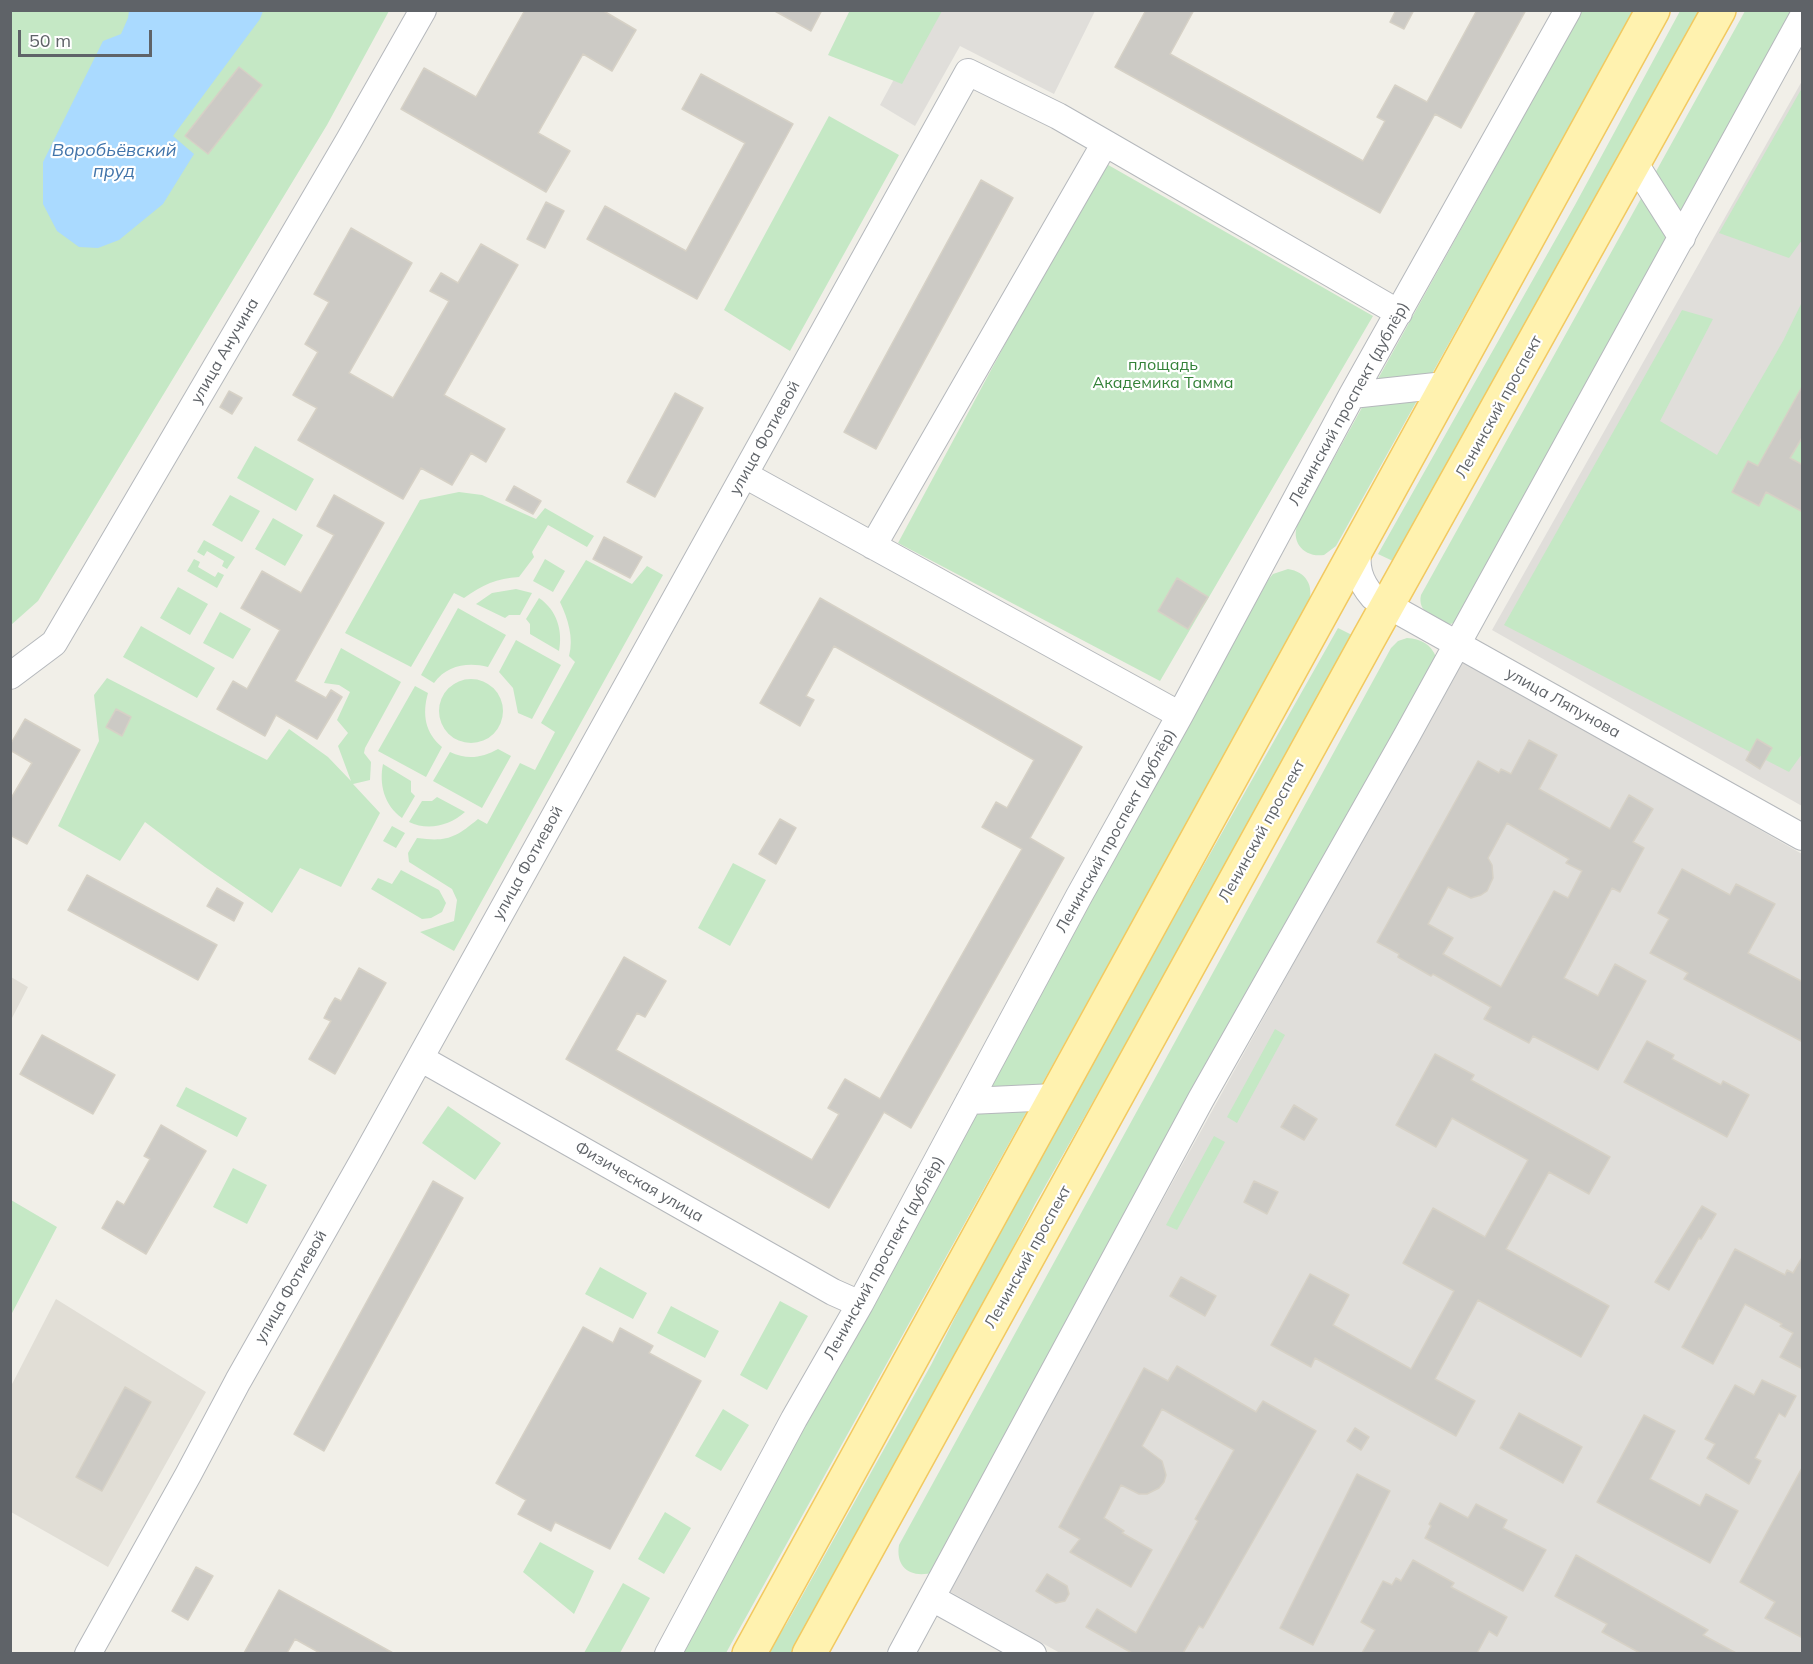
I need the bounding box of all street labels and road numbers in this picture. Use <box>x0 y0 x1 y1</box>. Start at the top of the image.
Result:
street label: улица Анучина <box>187 295 263 407</box>
street label: Ленинский проспект (дублёр) <box>1285 299 1413 509</box>
street label: Ленинский проспект <box>1452 332 1546 482</box>
street label: улица Фотиевой <box>726 378 804 498</box>
street label: улица Ляпунова <box>1503 664 1623 742</box>
street label: Ленинский проспект (дублёр) <box>1052 726 1180 936</box>
street label: Ленинский проспект <box>1215 756 1309 906</box>
street label: улица Фотиевой <box>489 803 567 923</box>
street label: Физическая улица <box>571 1137 707 1227</box>
street label: Ленинский проспект (дублёр) <box>820 1153 948 1363</box>
street label: Ленинский проспект <box>981 1182 1075 1332</box>
street label: улица Фотиевой <box>251 1227 331 1347</box>

